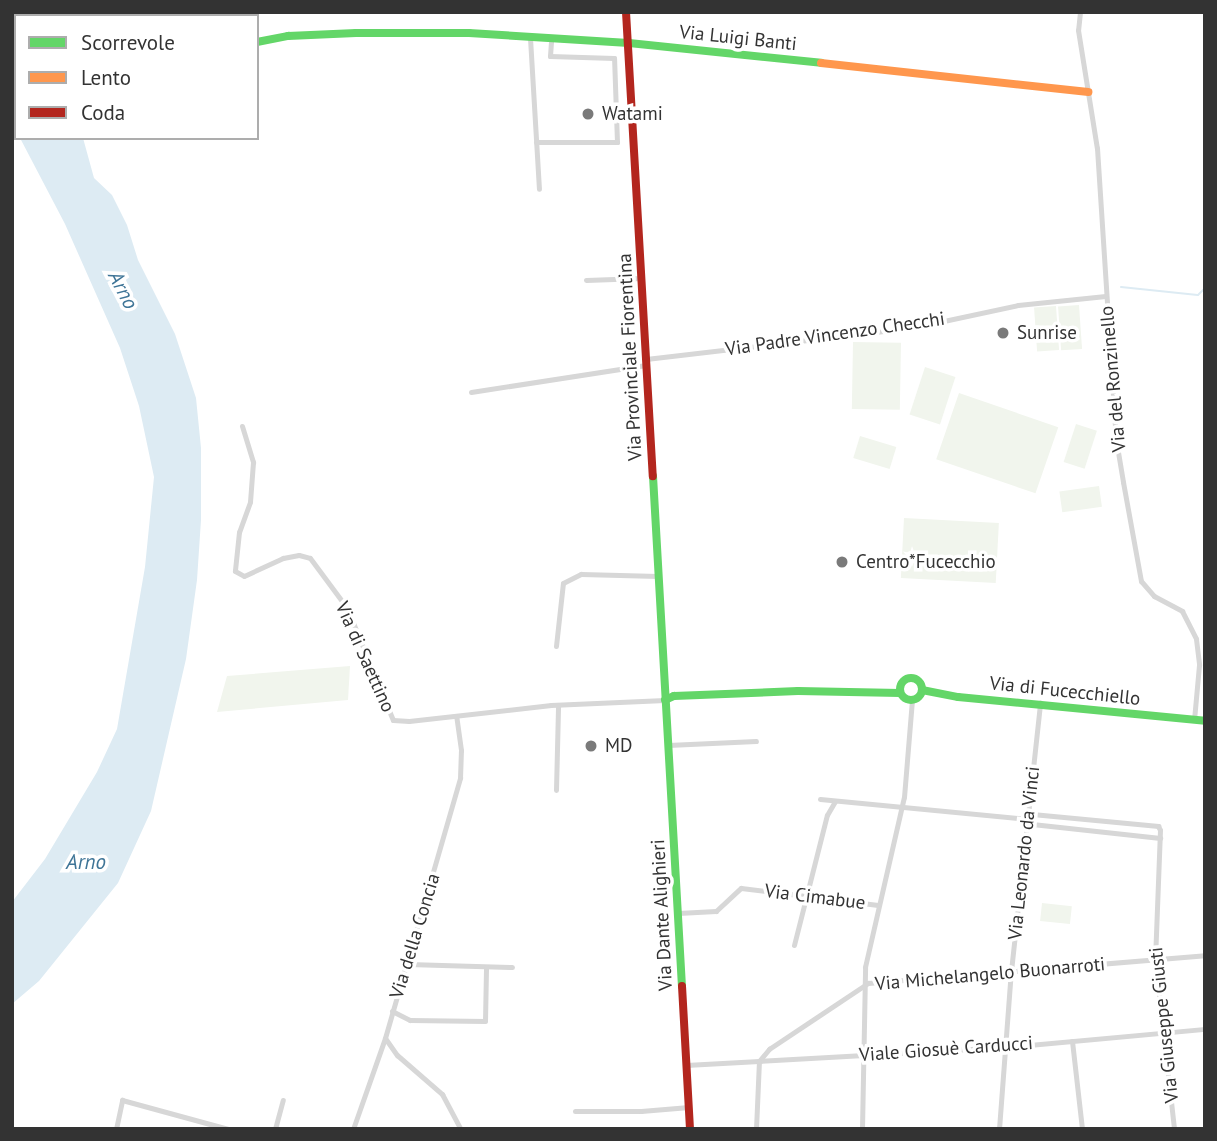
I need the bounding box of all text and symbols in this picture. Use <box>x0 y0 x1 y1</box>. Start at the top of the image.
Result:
legend <box>14 14 259 140</box>
street label: Via Luigi Banti <box>678 20 798 56</box>
text: Scorrevole <box>81 29 175 56</box>
text: Lento <box>81 64 131 91</box>
text: Coda <box>81 99 125 126</box>
place label: Watami <box>602 103 663 125</box>
marker: Watami <box>580 106 596 122</box>
street label: Via Provinciale Fiorentina <box>613 253 647 461</box>
water label: Arno <box>103 266 143 314</box>
street label: Via del Ronzinello <box>1095 305 1131 453</box>
street label: Via Padre Vincenzo Checchi <box>724 307 946 361</box>
place label: Sunrise <box>1017 322 1077 344</box>
marker: Sunrise <box>995 325 1011 341</box>
place label: Centro*Fucecchio <box>856 551 996 573</box>
marker: Centro*Fucecchio <box>834 554 850 570</box>
street label: Via di Saettino <box>330 598 400 716</box>
street label: Via di Fucecchiello <box>988 672 1142 710</box>
place label: MD <box>605 735 632 757</box>
marker: MD <box>583 738 599 754</box>
street label: Via Leonardo da Vinci <box>1004 765 1044 941</box>
street label: Via Dante Alighieri <box>647 838 677 992</box>
water label: Arno <box>66 849 106 875</box>
street label: Via della Concia <box>385 871 445 1001</box>
street label: Via Cimabue <box>763 880 867 914</box>
street label: Via Giuseppe Giusti <box>1144 946 1184 1104</box>
street label: Via Michelangelo Buonarroti <box>874 953 1106 995</box>
street label: Viale Giosuè Carducci <box>858 1032 1034 1066</box>

